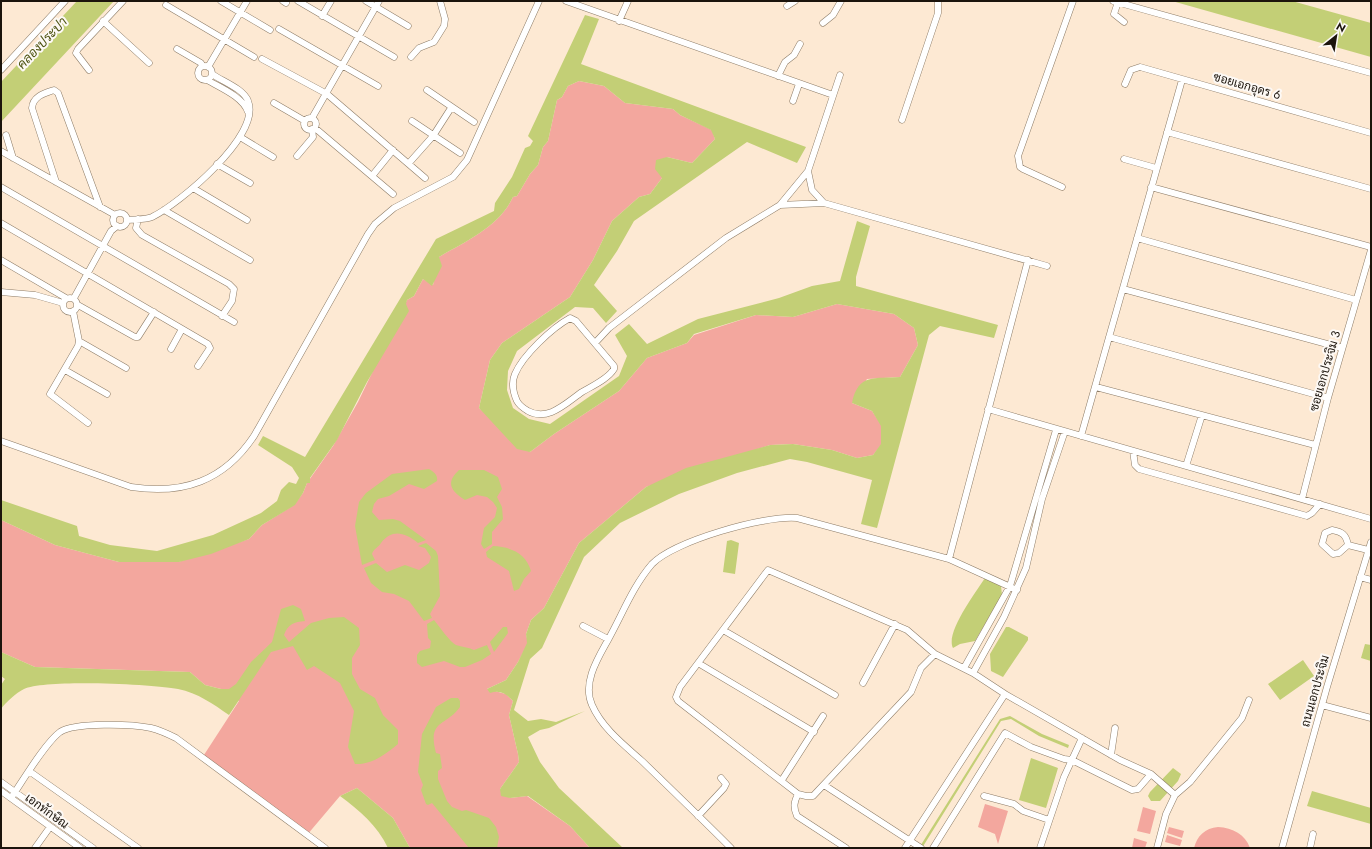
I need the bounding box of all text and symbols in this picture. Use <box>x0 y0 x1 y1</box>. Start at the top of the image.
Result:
water label: คลองประปา <box>12 13 72 73</box>
north arrow <box>1316 16 1356 56</box>
text: N <box>1333 18 1349 36</box>
street label: ซอยเอกอุดร 6 <box>1211 68 1283 104</box>
street label: ซอยเอกประจิม 3 <box>1305 328 1345 413</box>
street label: ถนนเอกประจิม <box>1296 653 1334 729</box>
street label: เอกทักษิณ <box>21 789 73 833</box>

